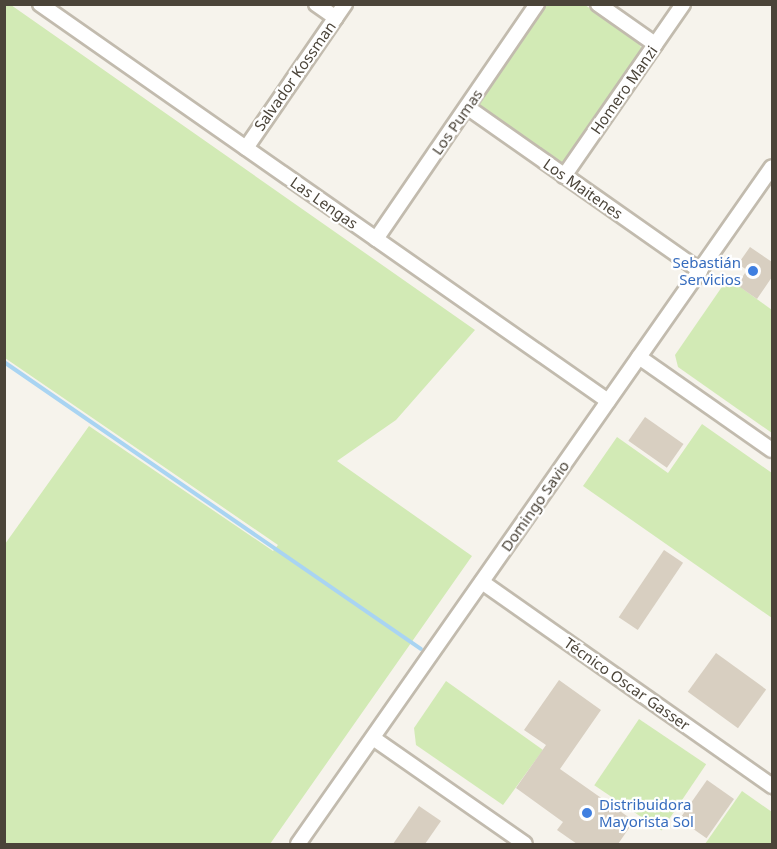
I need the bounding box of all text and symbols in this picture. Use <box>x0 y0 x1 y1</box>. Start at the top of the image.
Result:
street label: Salvador Kossman <box>251 18 339 134</box>
street label: Homero Manzi <box>587 42 661 138</box>
street label: Los Pumas <box>428 86 486 158</box>
street label: Los Maitenes <box>540 155 626 223</box>
street label: Las Lengas <box>287 173 361 233</box>
place label: Sebastián Servicios <box>673 253 741 288</box>
marker: Sebastián Servicios <box>746 264 760 278</box>
street label: Domingo Savio <box>497 457 573 555</box>
street label: Técnico Oscar Gasser <box>561 634 693 734</box>
place label: Distribuidora Mayorista Sol <box>599 795 694 830</box>
marker: Distribuidora Mayorista Sol <box>580 806 594 820</box>

